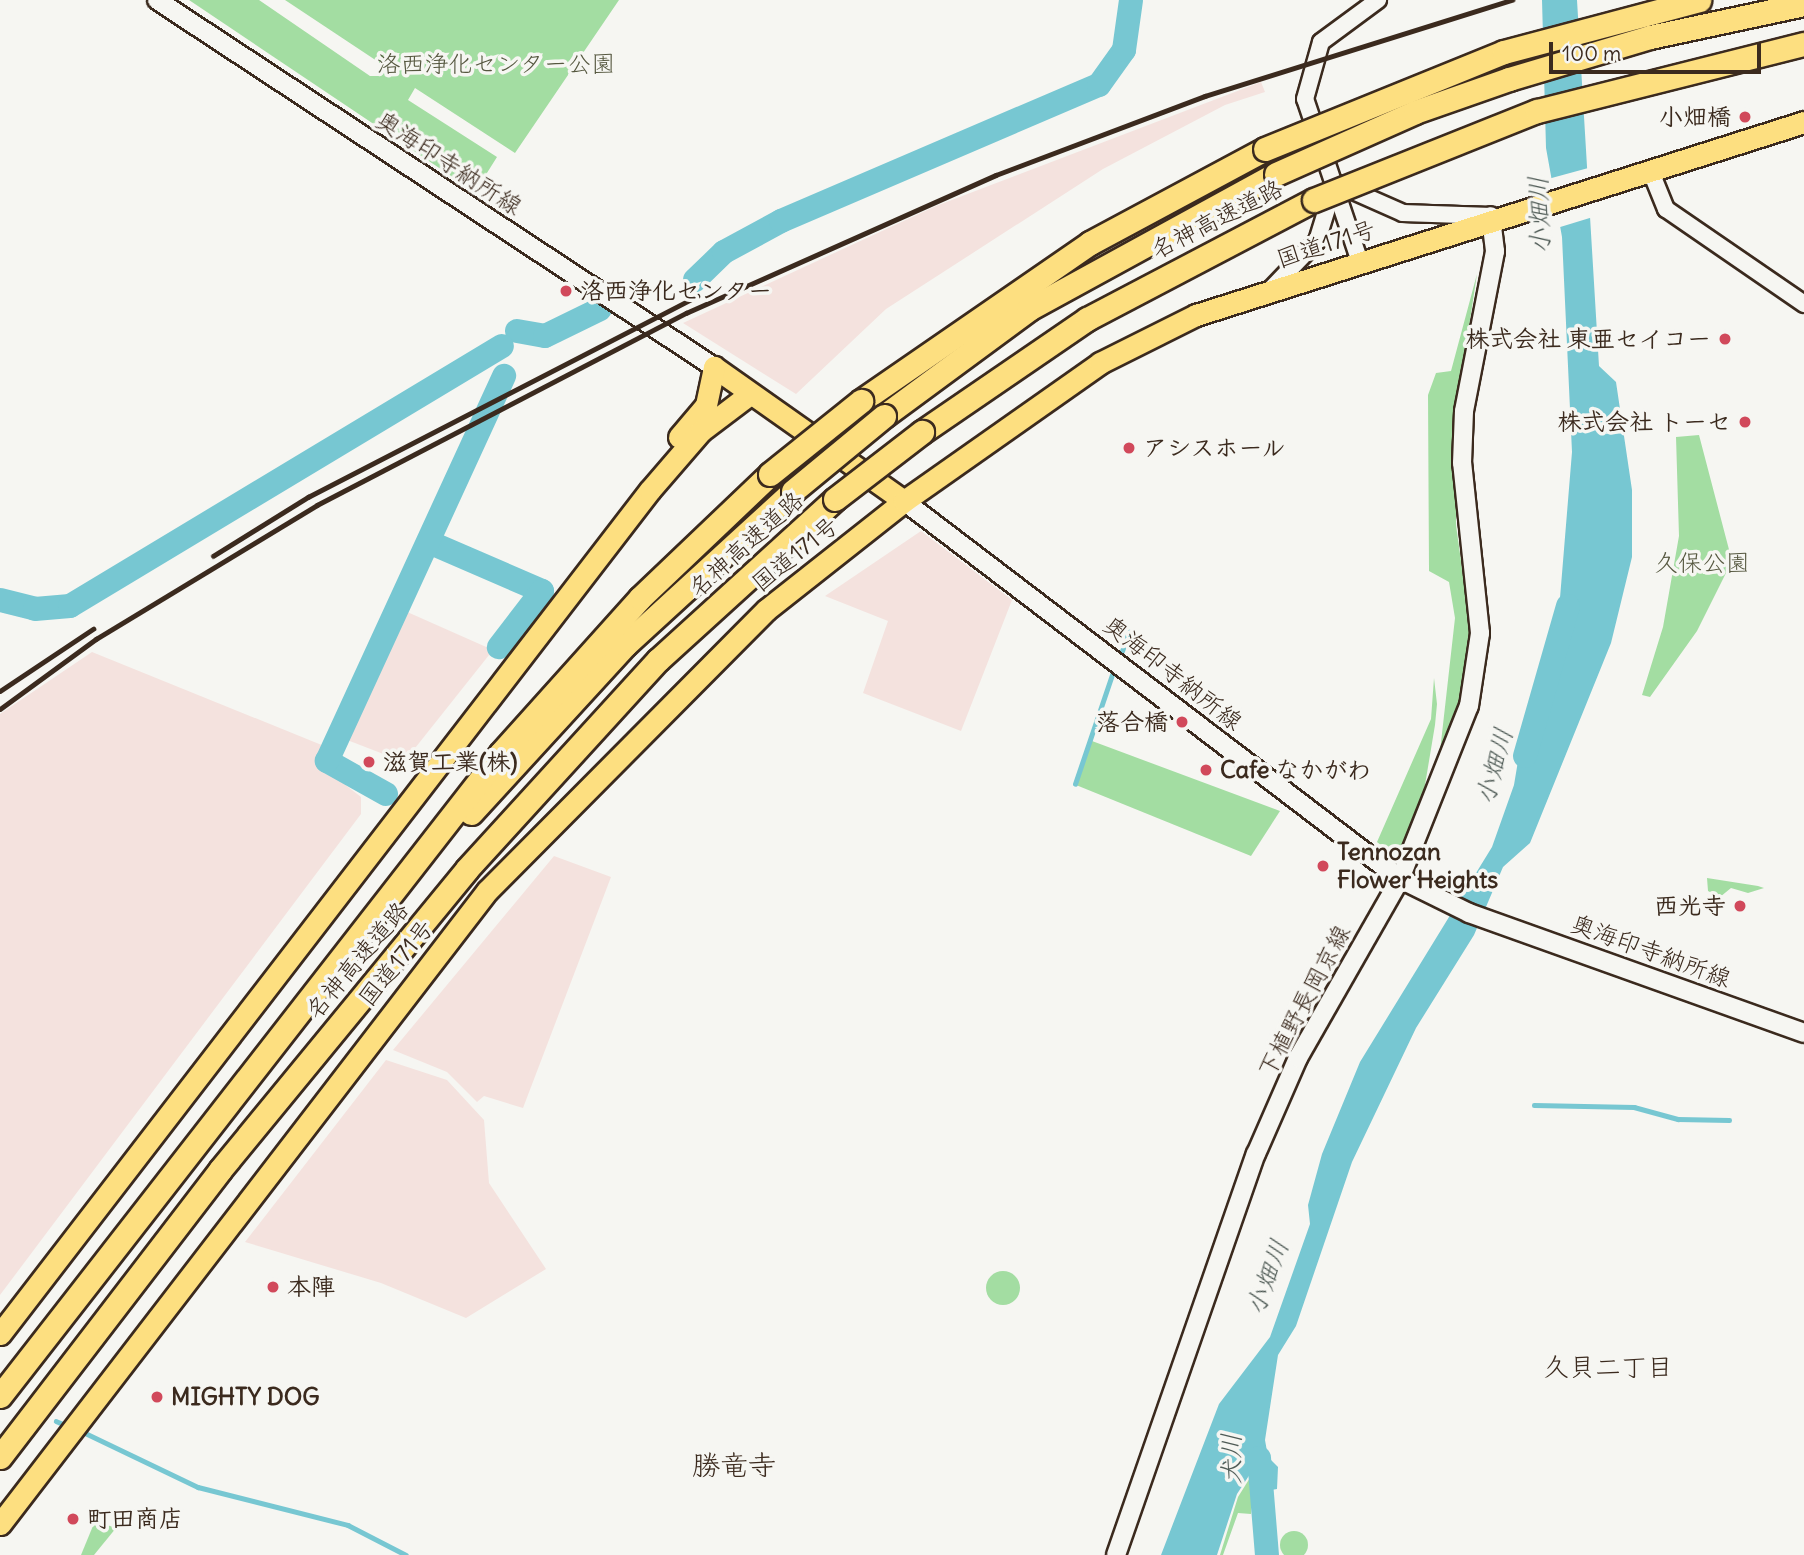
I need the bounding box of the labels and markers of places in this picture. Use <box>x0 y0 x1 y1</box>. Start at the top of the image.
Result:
place label: 小畑橋 <box>1659 103 1731 131</box>
marker: 小畑橋 <box>1737 109 1753 125</box>
place label: 洛西浄化センター <box>580 277 772 305</box>
marker: 洛西浄化センター <box>558 283 574 299</box>
place label: 株式会社 東亜セイコー <box>1465 325 1711 353</box>
marker: 株式会社 東亜セイコー <box>1717 331 1733 347</box>
place label: 株式会社 トーセ <box>1557 408 1731 436</box>
marker: 株式会社 トーセ <box>1737 414 1753 430</box>
place label: アシスホール <box>1143 434 1287 462</box>
marker: アシスホール <box>1121 440 1137 456</box>
place label: 落合橋 <box>1096 708 1168 736</box>
marker: 落合橋 <box>1174 714 1190 730</box>
place label: 滋賀工業(株) <box>383 748 518 776</box>
marker: 滋賀工業(株) <box>361 754 377 770</box>
place label: Cafe なかがわ <box>1220 756 1371 784</box>
marker: Cafe なかがわ <box>1198 762 1214 778</box>
place label: Tennozan Flower Heights <box>1337 838 1498 894</box>
marker: Tennozan Flower Heights <box>1315 858 1331 874</box>
place label: 西光寺 <box>1654 892 1726 920</box>
marker: 西光寺 <box>1732 898 1748 914</box>
place label: 本陣 <box>287 1273 335 1301</box>
marker: 本陣 <box>265 1279 281 1295</box>
place label: MIGHTY DOG <box>171 1383 320 1411</box>
marker: MIGHTY DOG <box>149 1389 165 1405</box>
place label: 町田商店 <box>87 1505 183 1533</box>
marker: 町田商店 <box>65 1511 81 1527</box>

